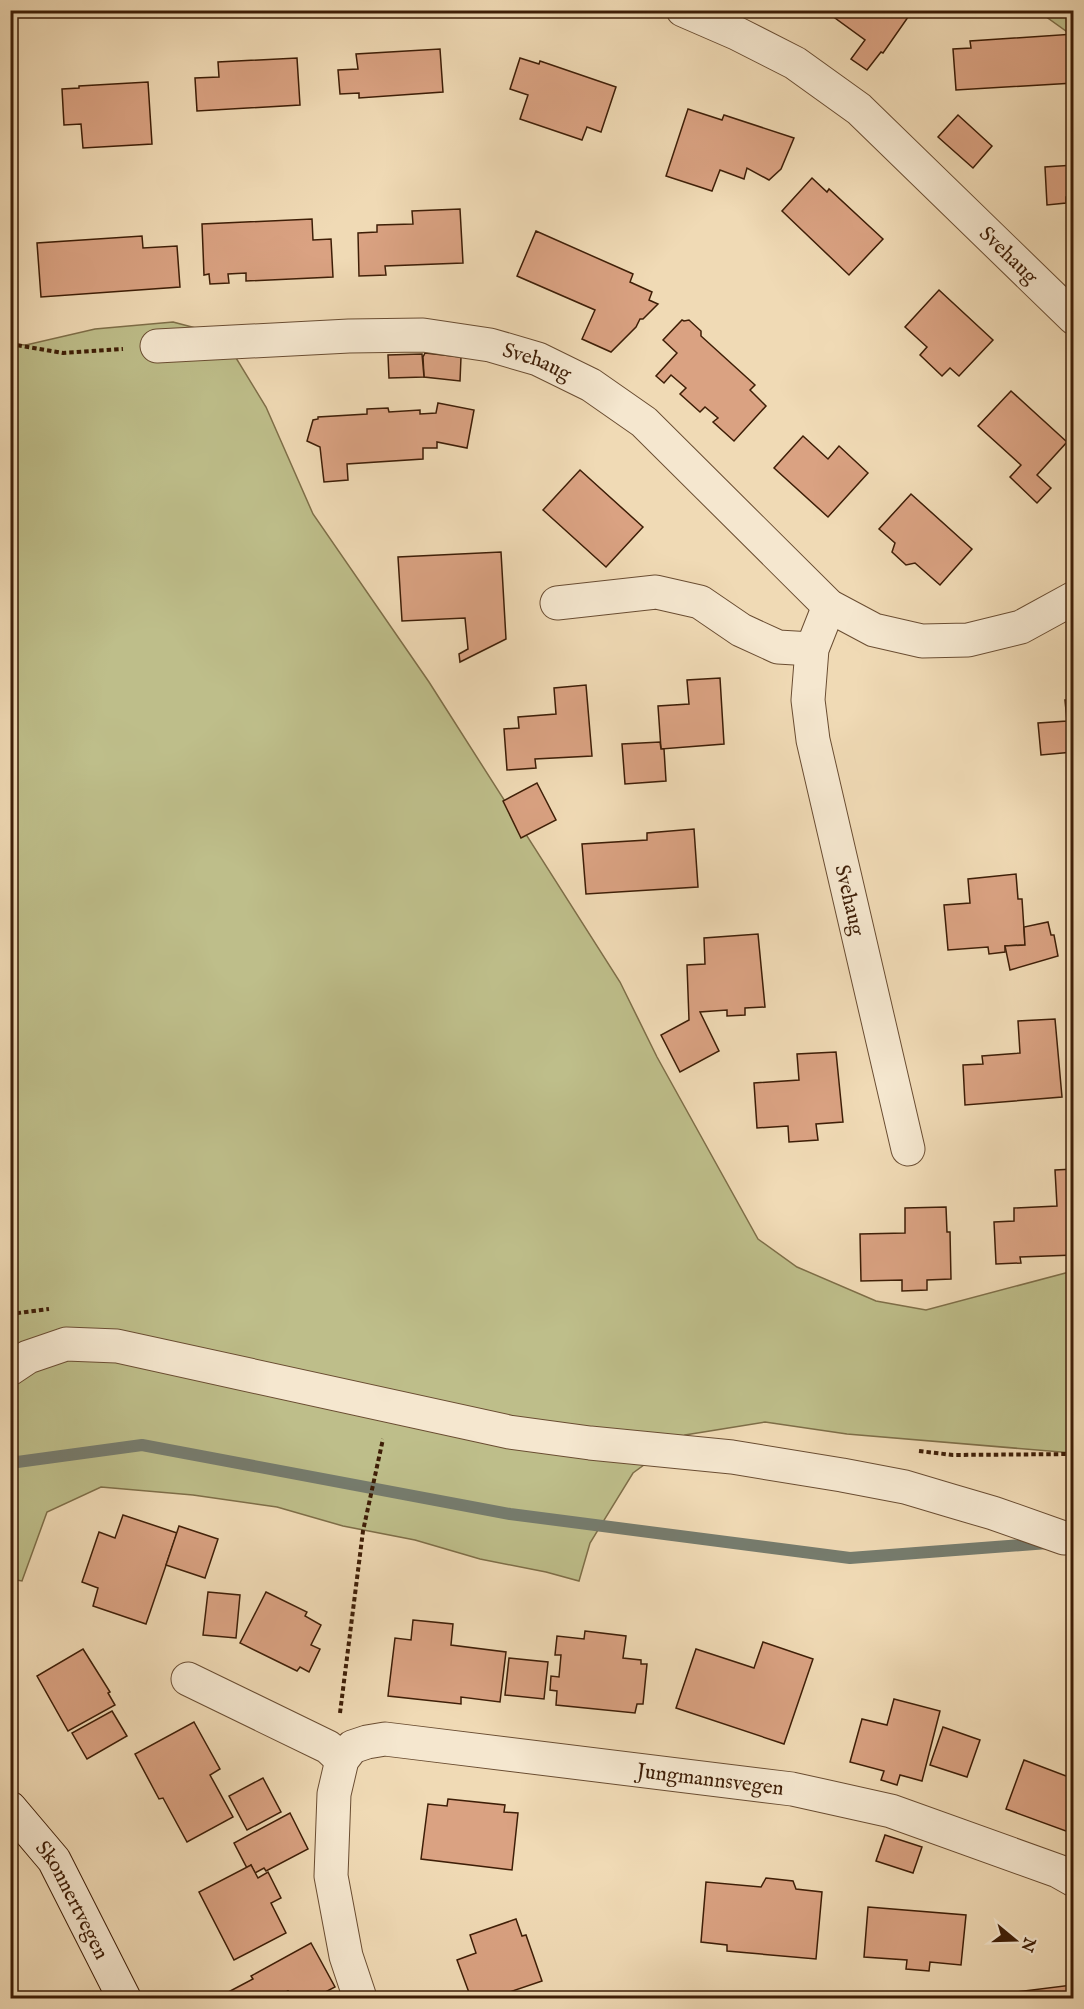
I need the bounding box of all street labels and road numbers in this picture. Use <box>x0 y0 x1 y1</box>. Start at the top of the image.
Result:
street label: Svehaug <box>973 221 1044 291</box>
street label: Svehaug <box>499 337 576 389</box>
street label: Svehaug <box>827 862 870 939</box>
street label: Jungmannsvegen <box>633 1758 785 1803</box>
street label: Skonnertvegen <box>29 1836 114 1964</box>

